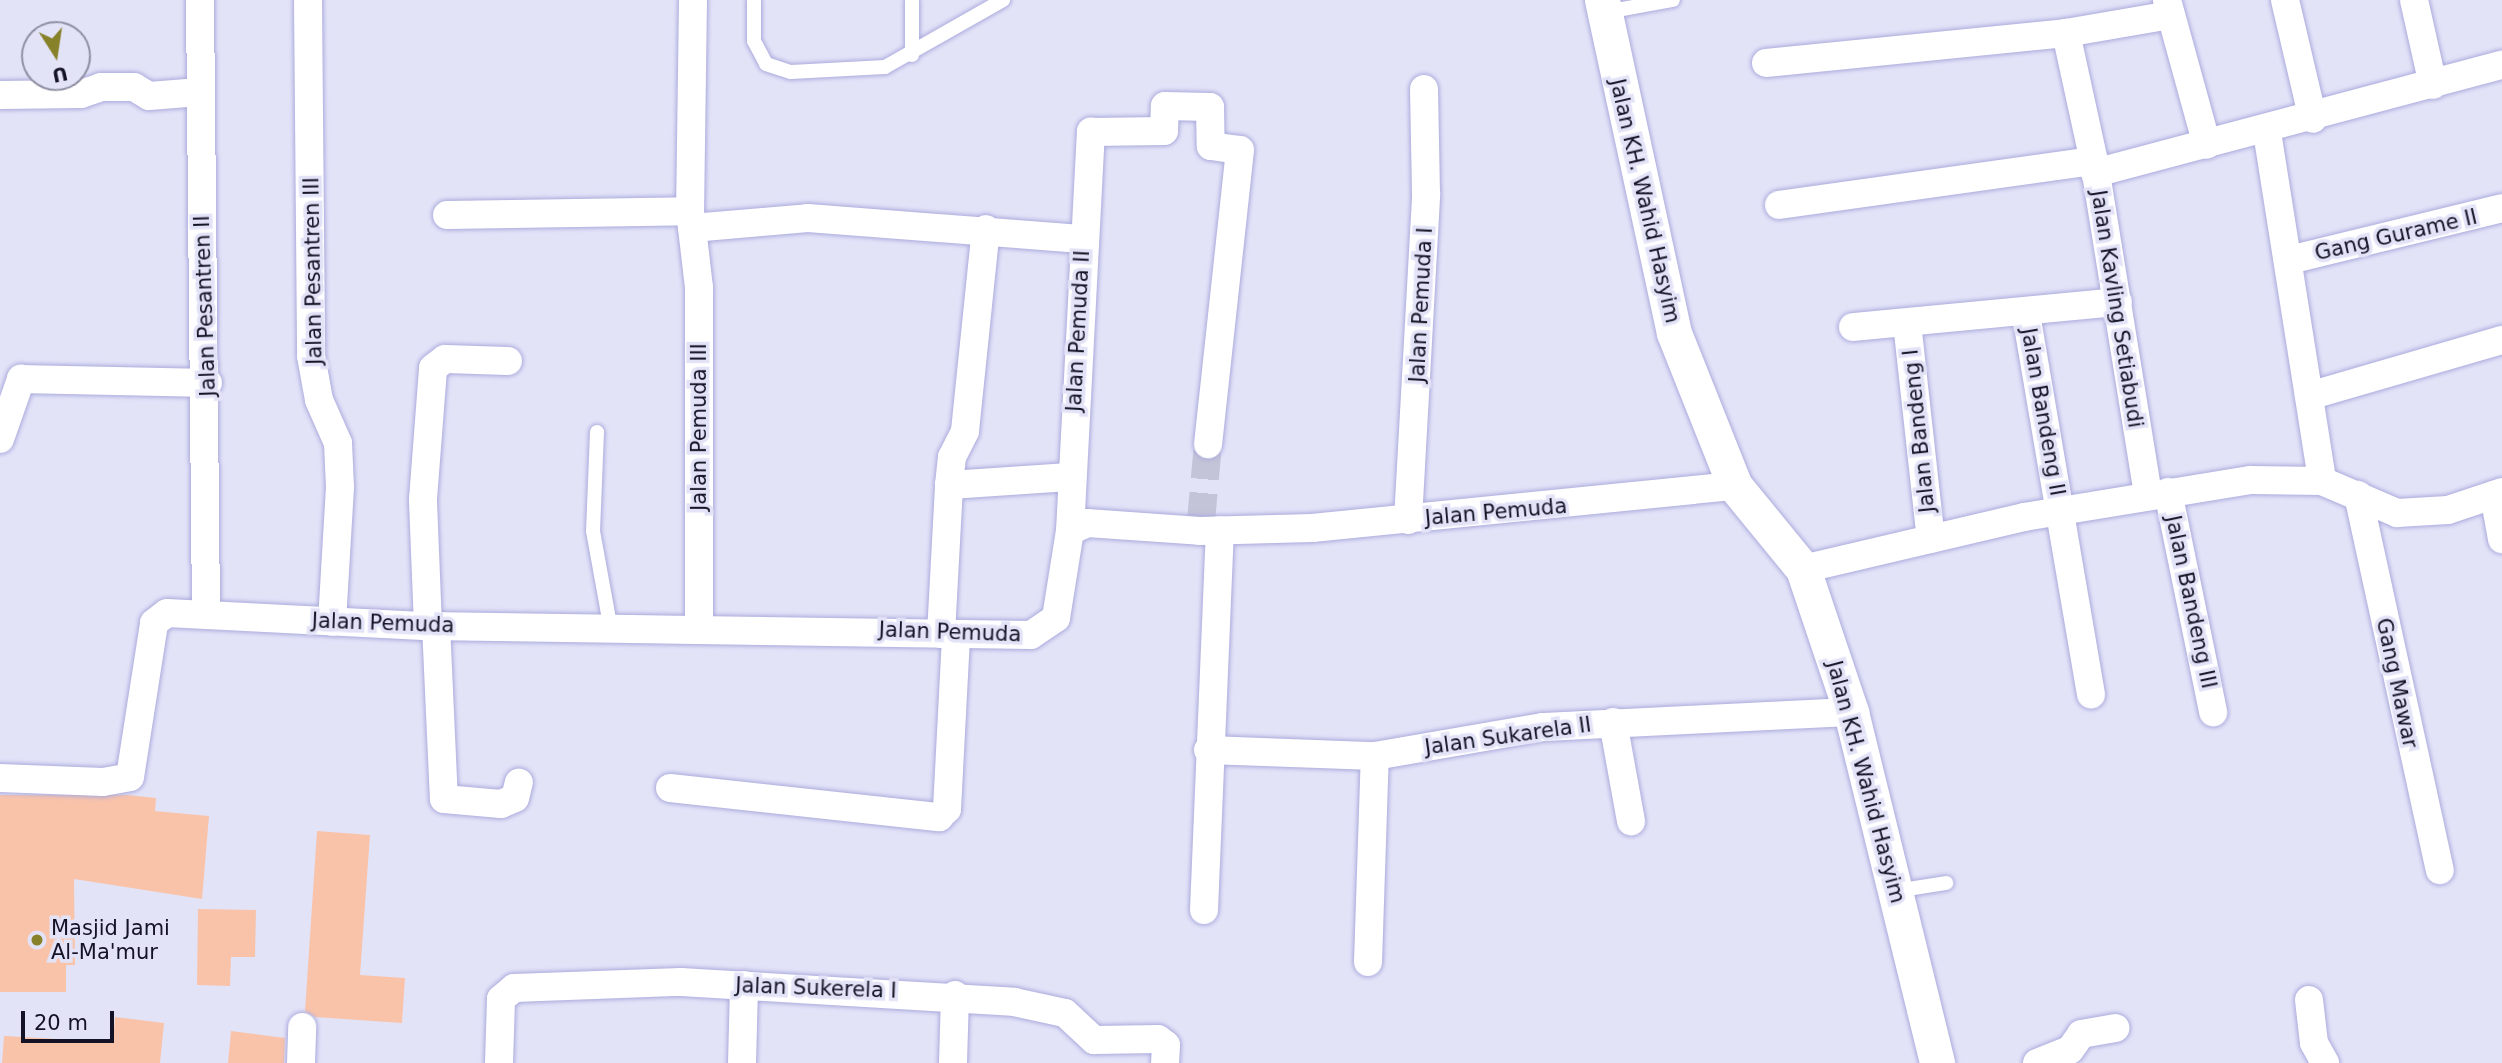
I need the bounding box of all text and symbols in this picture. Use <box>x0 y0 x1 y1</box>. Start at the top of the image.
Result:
north arrow <box>21 21 91 91</box>
text: U <box>50 62 70 87</box>
street label: Jalan KH. Wahid Hasyim <box>1605 76 1685 326</box>
street label: Jalan Pesantren III <box>299 177 327 365</box>
street label: Jalan Kavling Setiabudi <box>2086 188 2148 430</box>
street label: Gang Gurame II <box>2312 204 2480 266</box>
street label: Jalan Pesantren II <box>189 215 221 397</box>
street label: Jalan Pemuda I <box>1404 227 1438 383</box>
street label: Jalan Pemuda II <box>1061 250 1095 412</box>
street label: Jalan Bandeng II <box>2016 326 2070 498</box>
street label: Jalan Pemuda III <box>686 343 712 511</box>
street label: Jalan Bandeng I <box>1898 348 1940 514</box>
street label: Jalan Pemuda <box>1424 493 1568 531</box>
street label: Jalan Bandeng III <box>2160 513 2222 691</box>
street label: Jalan Pemuda <box>311 608 455 638</box>
street label: Gang Mawar <box>2371 616 2423 750</box>
street label: Jalan Pemuda <box>878 617 1022 647</box>
street label: Jalan KH. Wahid Hasyim <box>1821 658 1911 906</box>
street label: Jalan Sukarela II <box>1423 712 1593 760</box>
place label: Masjid Jami Al-Ma'mur <box>51 915 170 965</box>
marker: Masjid Jami Al-Ma'mur <box>29 932 45 948</box>
street label: Jalan Sukerela I <box>735 973 897 1003</box>
scale bar <box>24 996 117 1040</box>
text: 20 m <box>34 1011 88 1035</box>

